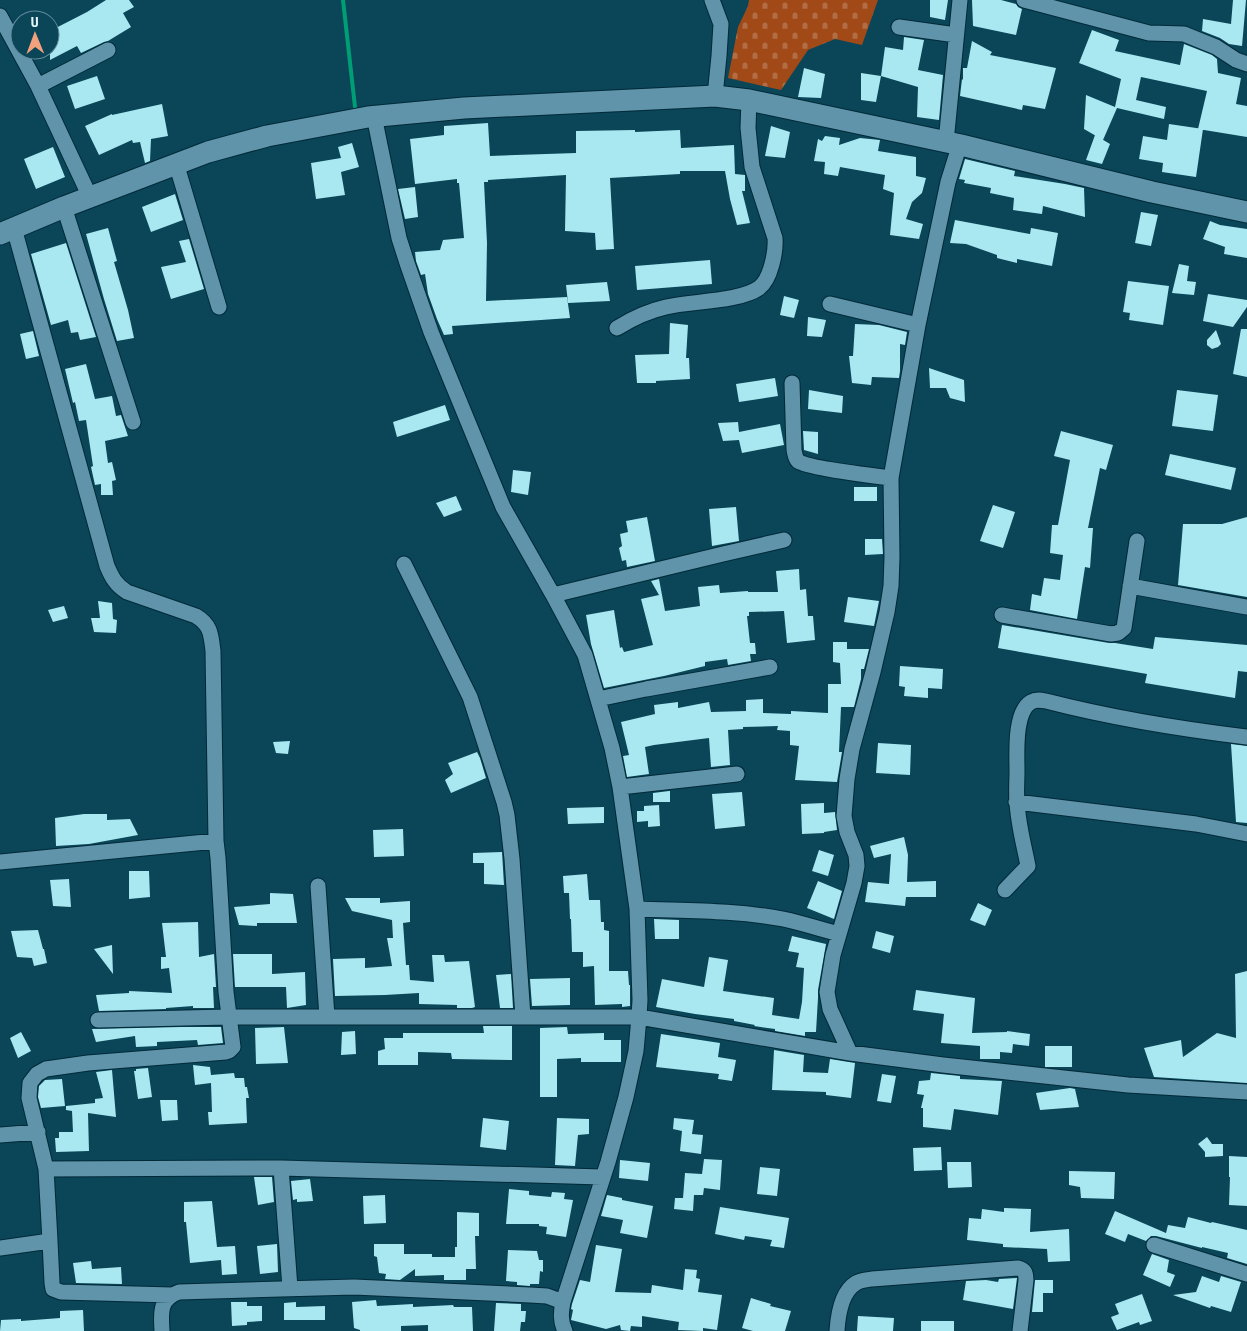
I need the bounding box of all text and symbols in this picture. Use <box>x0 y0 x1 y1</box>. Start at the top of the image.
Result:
north arrow <box>10 10 60 60</box>
text: U <box>31 14 39 30</box>

